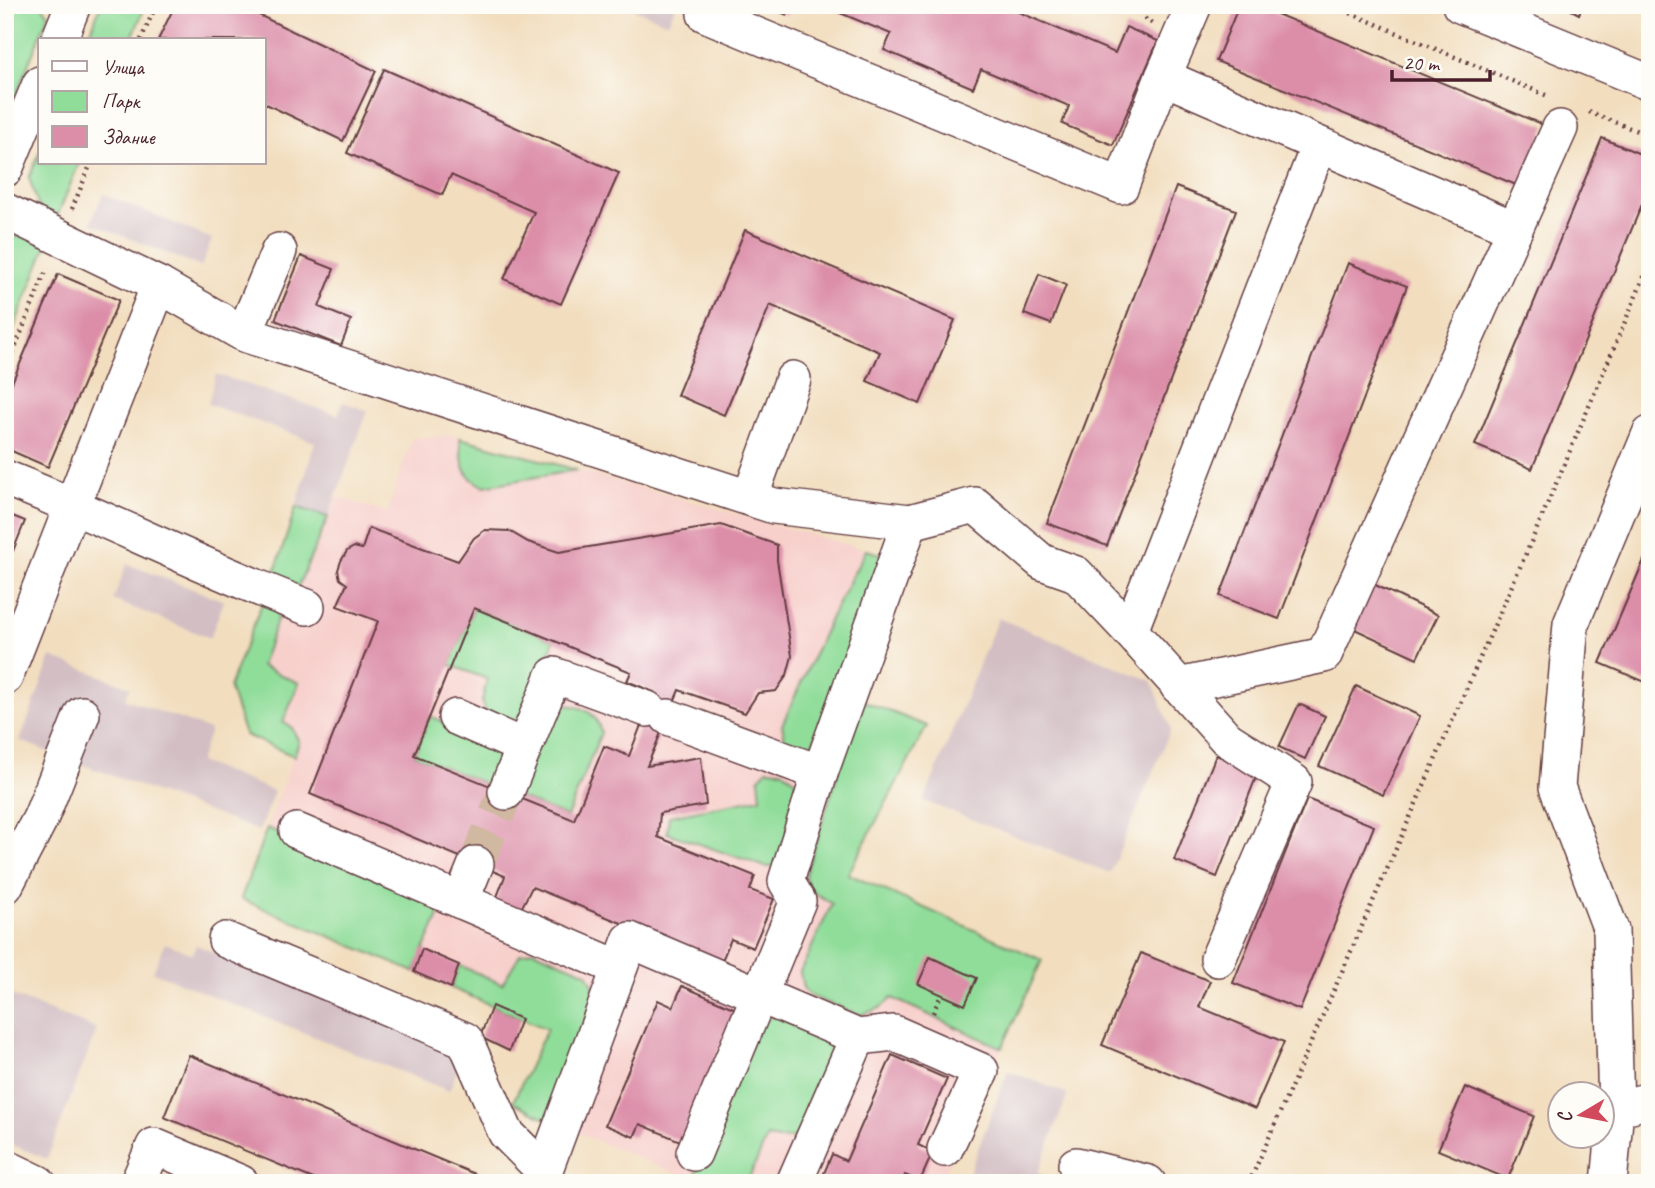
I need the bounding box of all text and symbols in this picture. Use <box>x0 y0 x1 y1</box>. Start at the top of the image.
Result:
legend <box>38 38 266 164</box>
scale bar <box>1392 38 1490 82</box>
text: 20 m <box>1403 50 1441 76</box>
text: Улица <box>102 54 145 80</box>
text: Парк <box>102 88 142 114</box>
text: Здание <box>102 124 156 150</box>
north arrow <box>1546 1080 1616 1150</box>
text: С <box>1552 1108 1578 1124</box>

